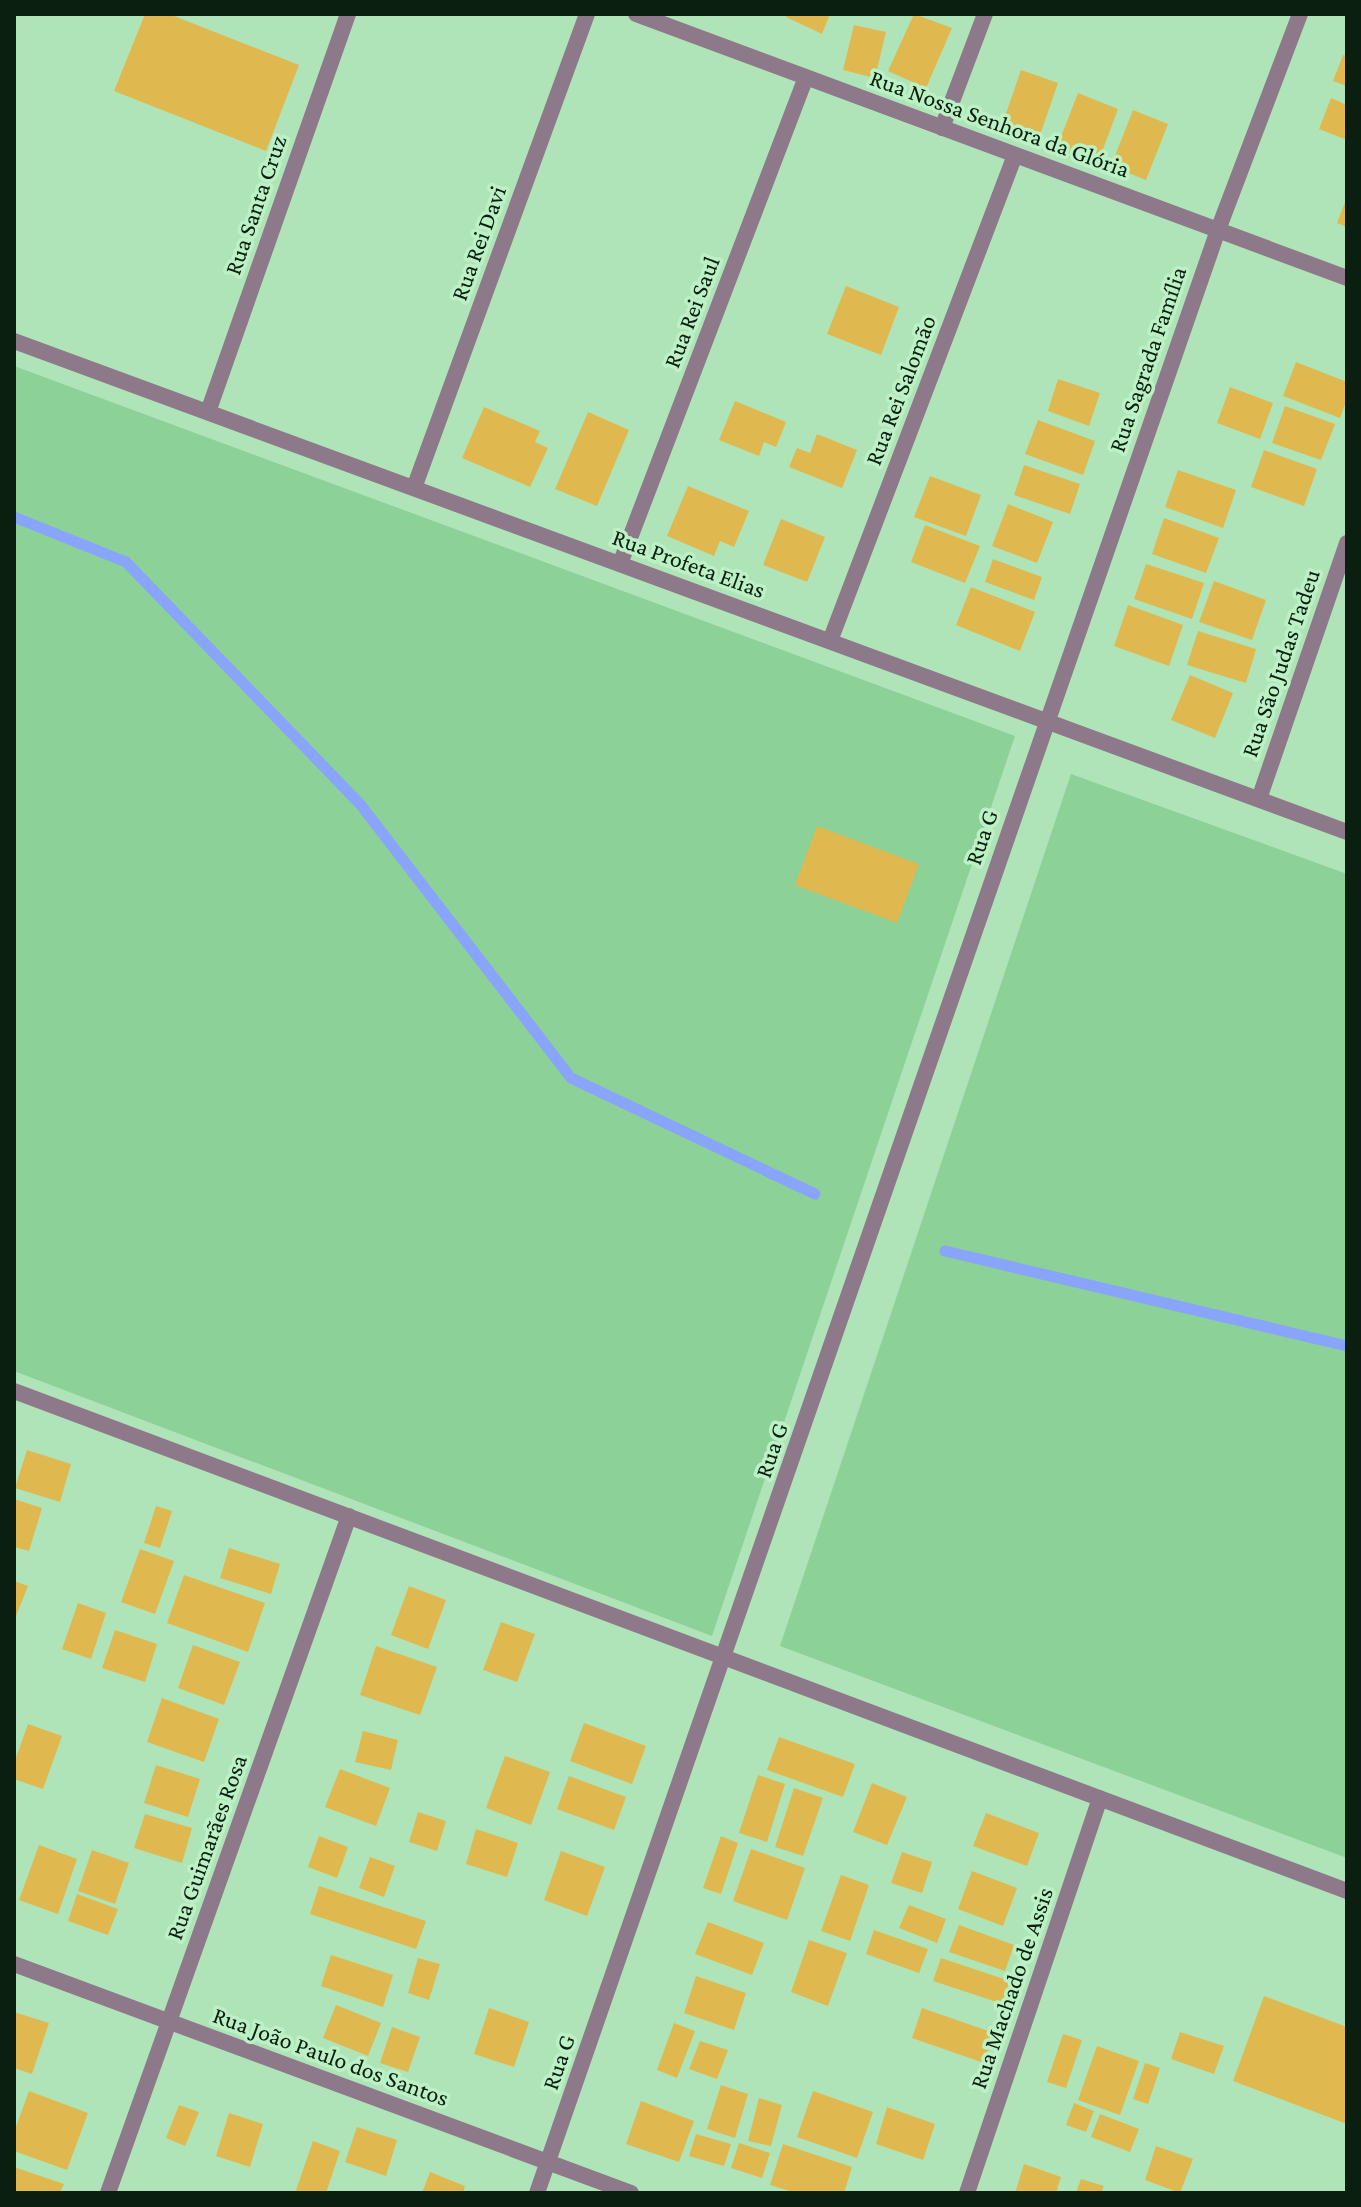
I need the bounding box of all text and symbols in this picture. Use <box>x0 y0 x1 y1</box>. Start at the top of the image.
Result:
street label: Rua Nossa Senhora da Glória <box>867 63 1133 183</box>
street label: Rua Santa Cruz <box>219 132 291 278</box>
street label: Rua Rei Davi <box>445 182 511 304</box>
street label: Rua Rei Saul <box>657 253 725 371</box>
street label: Rua Sagrada Família <box>1103 263 1191 455</box>
street label: Rua Rei Salomão <box>859 311 941 469</box>
street label: Rua Profeta Elias <box>609 523 769 603</box>
street label: Rua São Judas Tadeu <box>1235 565 1325 761</box>
street label: Rua G <box>959 806 1003 868</box>
street label: Rua G <box>749 1419 793 1481</box>
street label: Rua Guimarães Rosa <box>160 1751 252 1943</box>
street label: Rua Machado de Assis <box>964 1884 1058 2092</box>
street label: Rua João Paulo dos Santos <box>209 2001 453 2111</box>
street label: Rua G <box>536 2031 580 2093</box>

